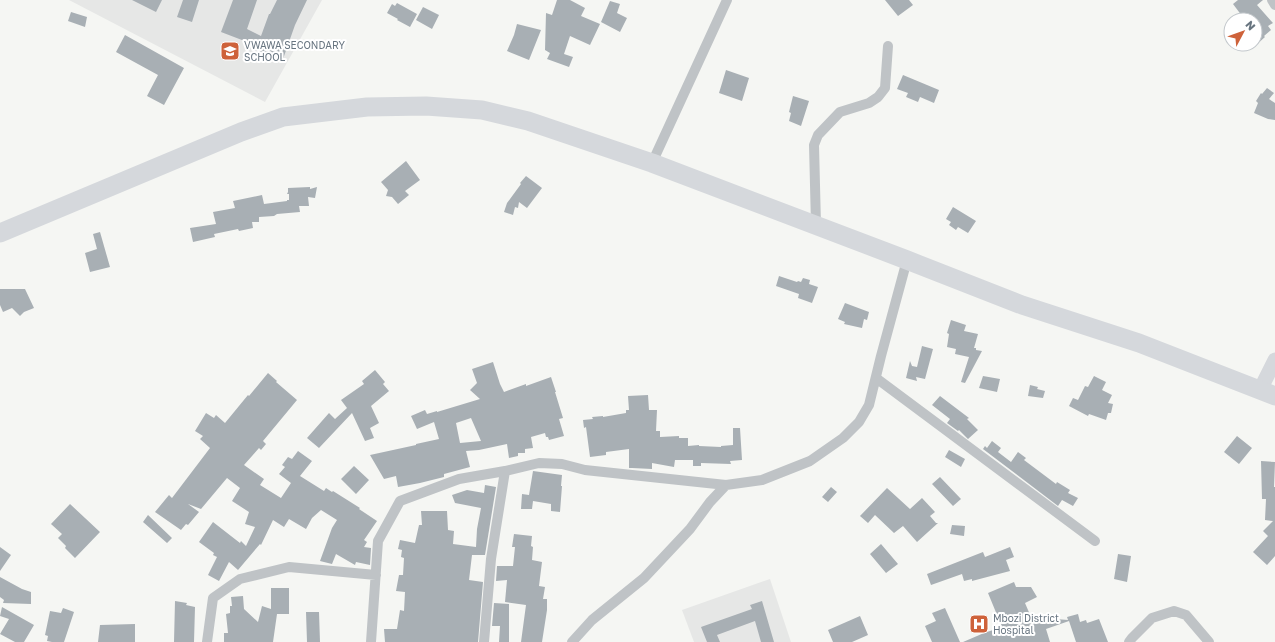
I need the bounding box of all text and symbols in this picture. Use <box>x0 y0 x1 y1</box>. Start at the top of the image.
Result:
north arrow <box>1223 12 1263 52</box>
text: N <box>1243 18 1259 33</box>
place label: VWAWA SECONDARY SCHOOL <box>244 39 345 63</box>
school or university icon: VWAWA SECONDARY SCHOOL <box>219 40 241 62</box>
place label: Mbozi District Hospital <box>993 612 1059 636</box>
hospital icon: Mbozi District Hospital <box>968 613 990 635</box>

